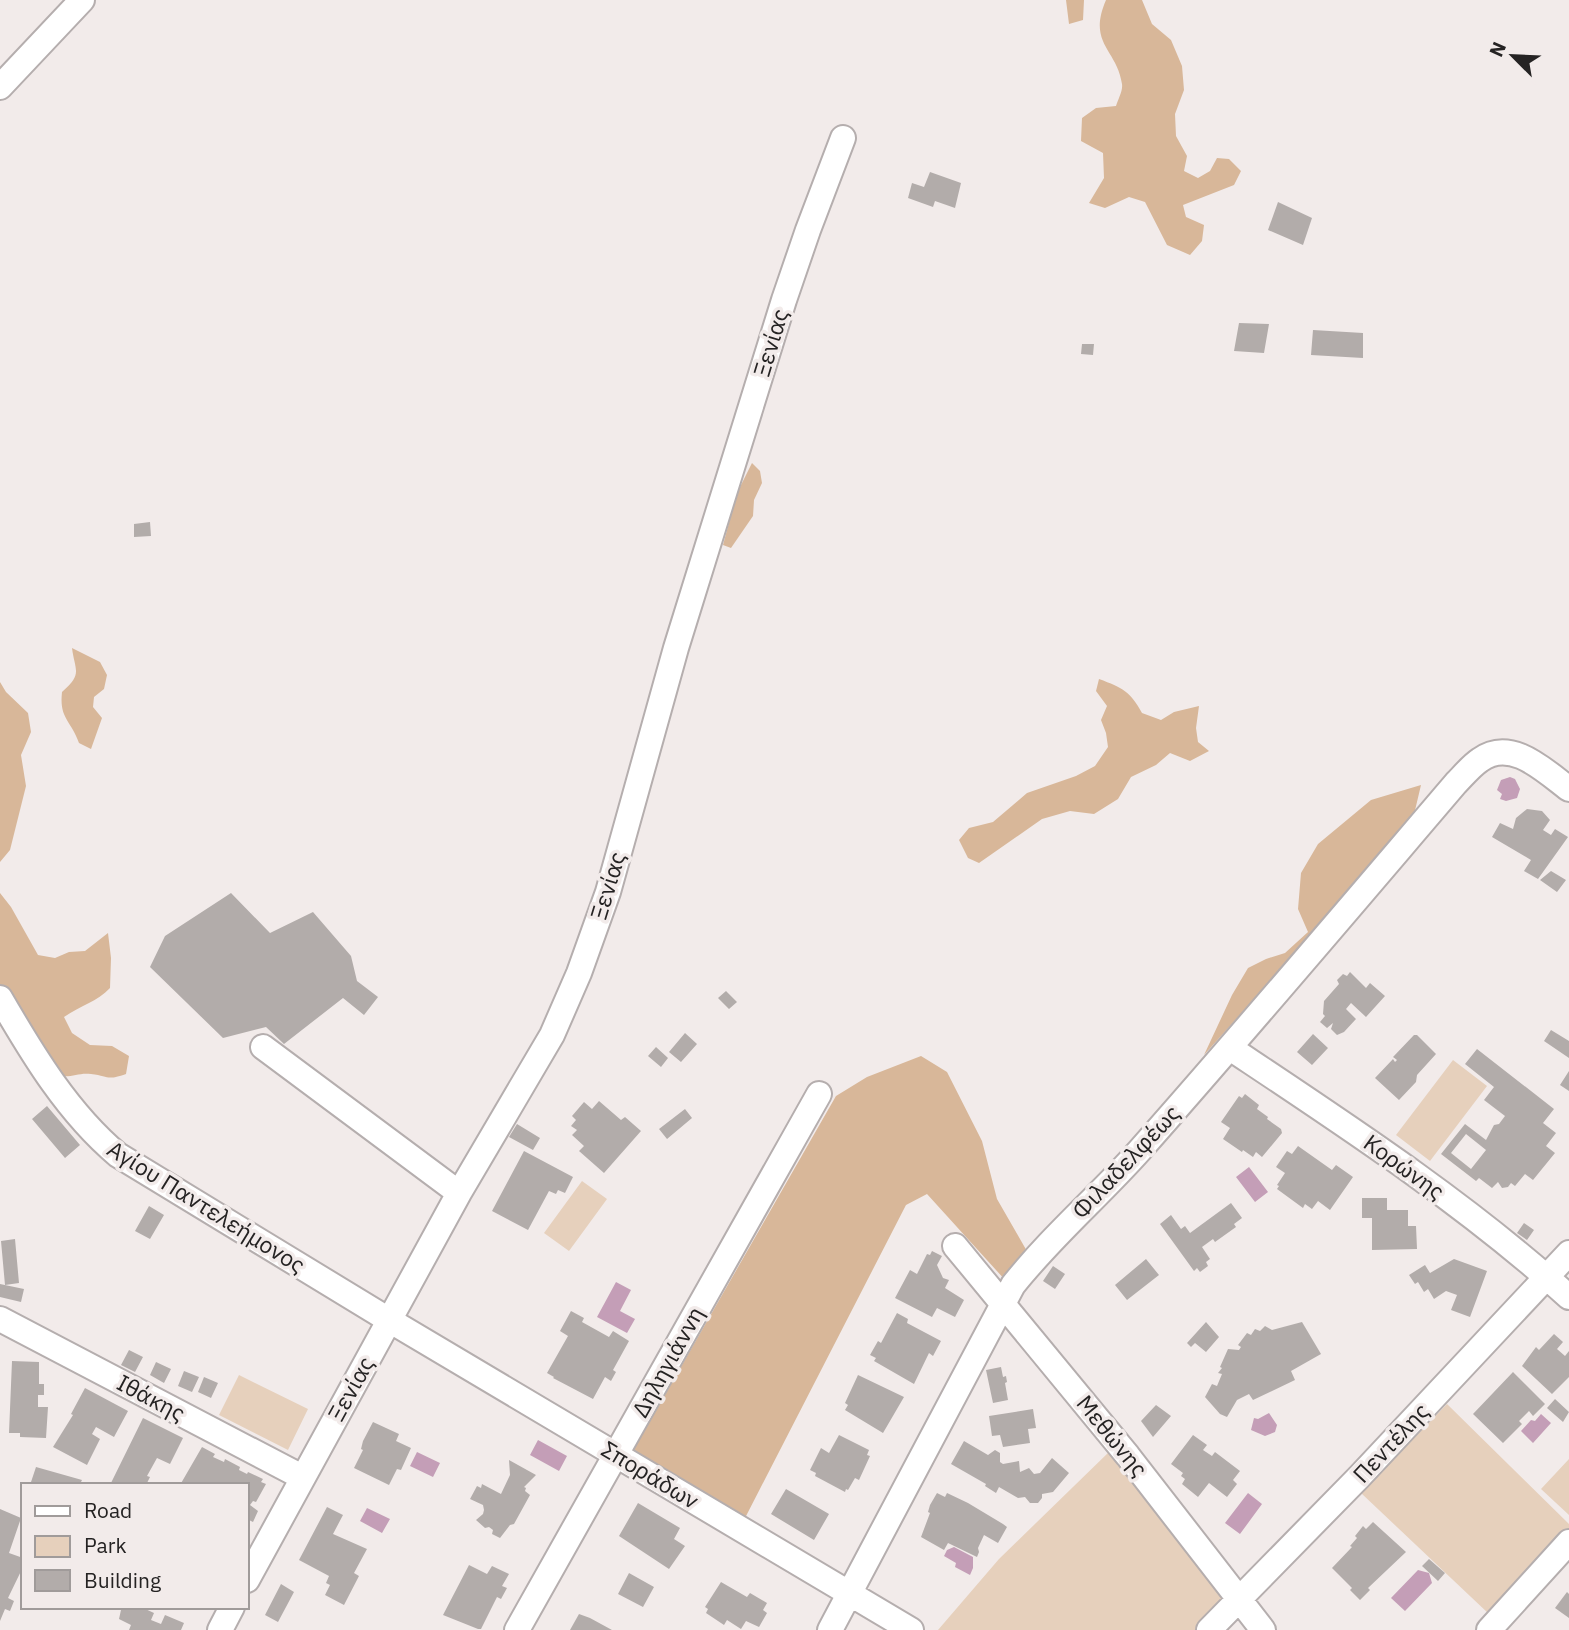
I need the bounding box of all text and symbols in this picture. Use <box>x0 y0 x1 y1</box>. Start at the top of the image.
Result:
north arrow <box>1478 21 1548 91</box>
text: N <box>1484 38 1511 60</box>
street label: Ξενίας <box>746 305 795 380</box>
street label: Ξενίας <box>583 848 632 923</box>
street label: Φιλαδελφέως <box>1065 1098 1186 1225</box>
street label: Κορώνης <box>1358 1127 1451 1206</box>
street label: Αγίου Παντελεήμονος <box>102 1133 311 1279</box>
street label: Δηληγιάννη <box>624 1301 710 1422</box>
street label: Ξενίας <box>320 1351 380 1426</box>
street label: Ιθάκης <box>112 1367 191 1428</box>
street label: Μεθώνης <box>1071 1388 1155 1482</box>
street label: Πεντέλης <box>1346 1396 1435 1489</box>
street label: Σποράδων <box>596 1433 705 1515</box>
legend <box>21 1483 248 1609</box>
text: Road <box>84 1496 132 1524</box>
text: Park <box>84 1531 127 1559</box>
text: Building <box>84 1566 161 1594</box>

